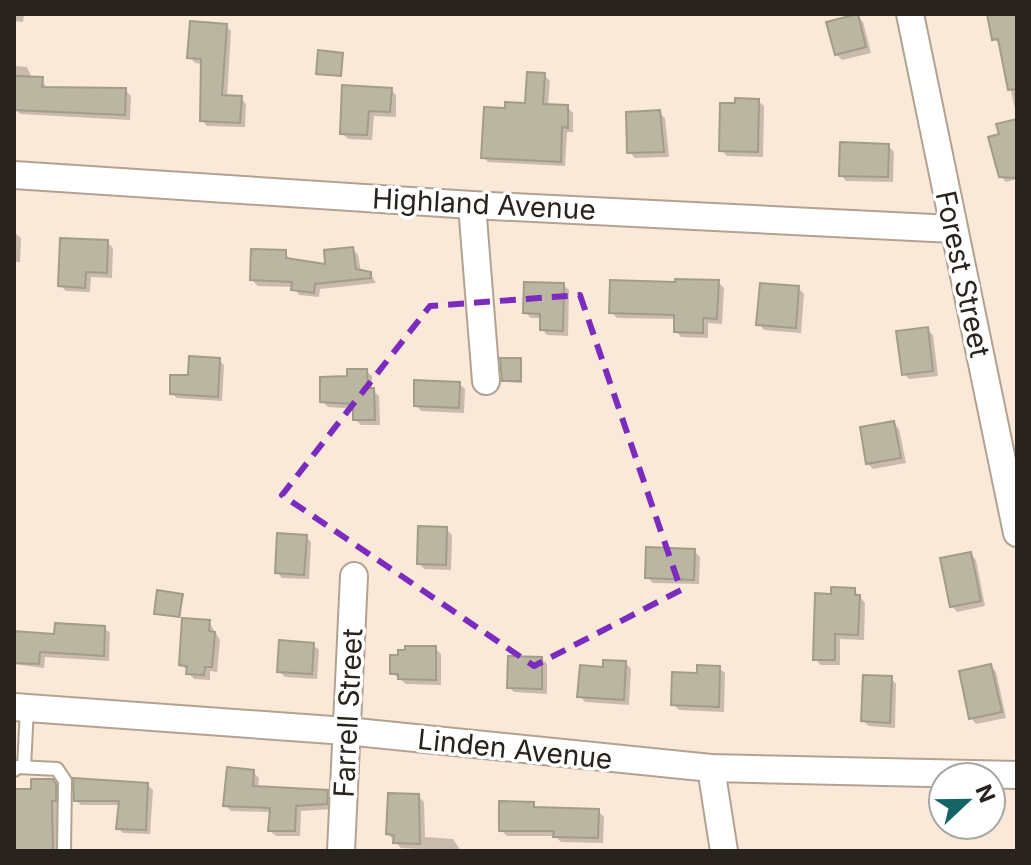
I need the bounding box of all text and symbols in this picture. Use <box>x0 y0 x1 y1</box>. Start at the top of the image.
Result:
street label: Highland Avenue <box>371 181 597 227</box>
street label: Forest Street <box>929 188 997 360</box>
street label: Farrell Street <box>327 628 369 798</box>
street label: Linden Avenue <box>416 722 614 776</box>
north arrow <box>927 761 1007 841</box>
text: N <box>970 781 1001 806</box>

